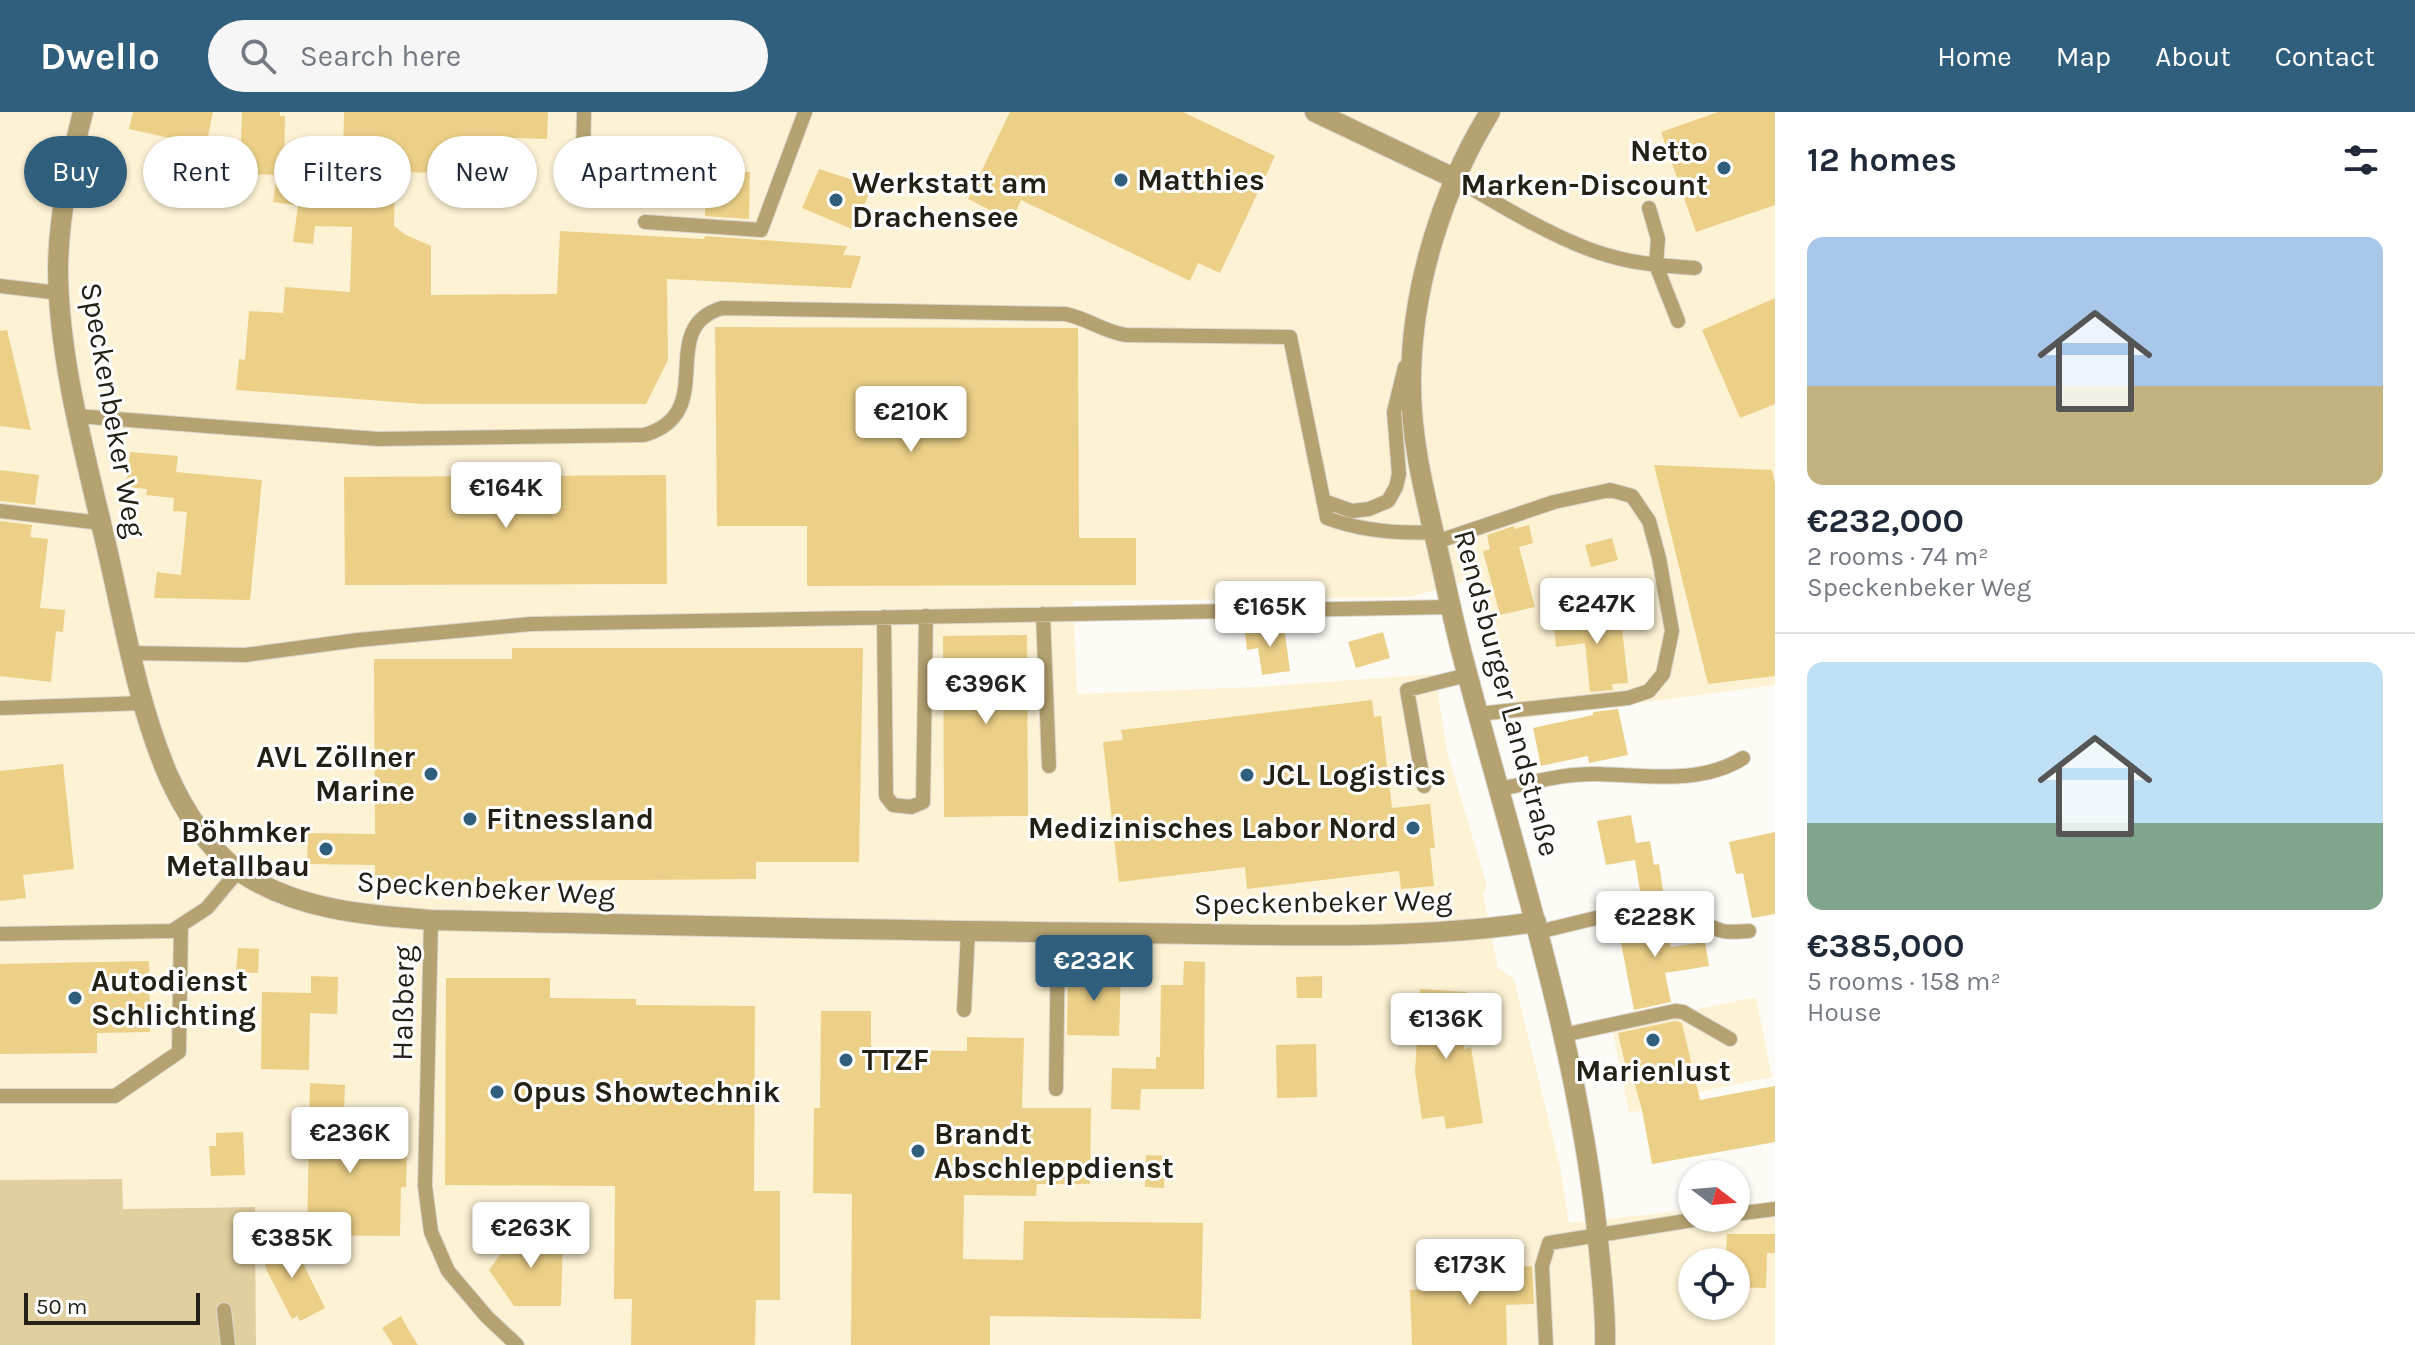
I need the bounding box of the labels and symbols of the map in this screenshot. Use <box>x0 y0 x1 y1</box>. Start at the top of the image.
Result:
place label: Netto Marken-Discount <box>1460 133 1708 203</box>
marker: Netto Marken-Discount <box>1715 159 1733 177</box>
place label: Matthies <box>1137 162 1265 198</box>
place label: Werkstatt am Drachensee <box>852 165 1047 235</box>
marker: Matthies <box>1112 171 1130 189</box>
marker: Werkstatt am Drachensee <box>827 191 845 209</box>
street label: Speckenbeker Weg <box>73 280 153 541</box>
pin: €210K <box>855 386 967 454</box>
pin: €164K <box>450 462 562 530</box>
street label: Rendsburger Landstraße <box>1446 526 1568 860</box>
pin: €247K <box>1541 578 1653 646</box>
pin: €165K <box>1214 581 1326 649</box>
pin: €396K <box>930 658 1042 726</box>
place label: AVL Zöllner Marine <box>256 739 415 809</box>
place label: JCL Logistics <box>1263 757 1446 793</box>
marker: AVL Zöllner Marine <box>422 765 440 783</box>
marker: JCL Logistics <box>1238 766 1256 784</box>
place label: Fitnessland <box>486 801 654 837</box>
marker: Fitnessland <box>461 810 479 828</box>
place label: Medizinisches Labor Nord <box>1028 810 1397 846</box>
place label: Böhmker Metallbau <box>165 814 310 884</box>
marker: Medizinisches Labor Nord <box>1404 819 1422 837</box>
marker: Böhmker Metallbau <box>317 840 335 858</box>
street label: Speckenbeker Weg <box>356 863 616 913</box>
street label: Speckenbeker Weg <box>1193 882 1453 922</box>
pin: €228K <box>1599 891 1711 959</box>
pin: €232K <box>1038 935 1150 1003</box>
street label: Haßberg <box>384 945 422 1061</box>
place label: Autodienst Schlichting <box>91 963 256 1033</box>
marker: Autodienst Schlichting <box>66 989 84 1007</box>
pin: €136K <box>1390 993 1502 1061</box>
marker: Marienlust <box>1644 1031 1662 1049</box>
place label: TTZF <box>862 1042 929 1078</box>
marker: TTZF <box>837 1051 855 1069</box>
place label: Marienlust <box>1575 1053 1731 1089</box>
place label: Opus Showtechnik <box>513 1074 780 1110</box>
marker: Opus Showtechnik <box>488 1083 506 1101</box>
pin: €236K <box>294 1107 406 1175</box>
place label: Brandt Abschleppdienst <box>934 1116 1174 1186</box>
marker: Brandt Abschleppdienst <box>909 1142 927 1160</box>
north arrow <box>1678 1160 1750 1232</box>
pin: €263K <box>475 1202 587 1270</box>
pin: €385K <box>236 1212 348 1280</box>
pin: €173K <box>1414 1239 1526 1307</box>
scale bar <box>24 1289 200 1325</box>

